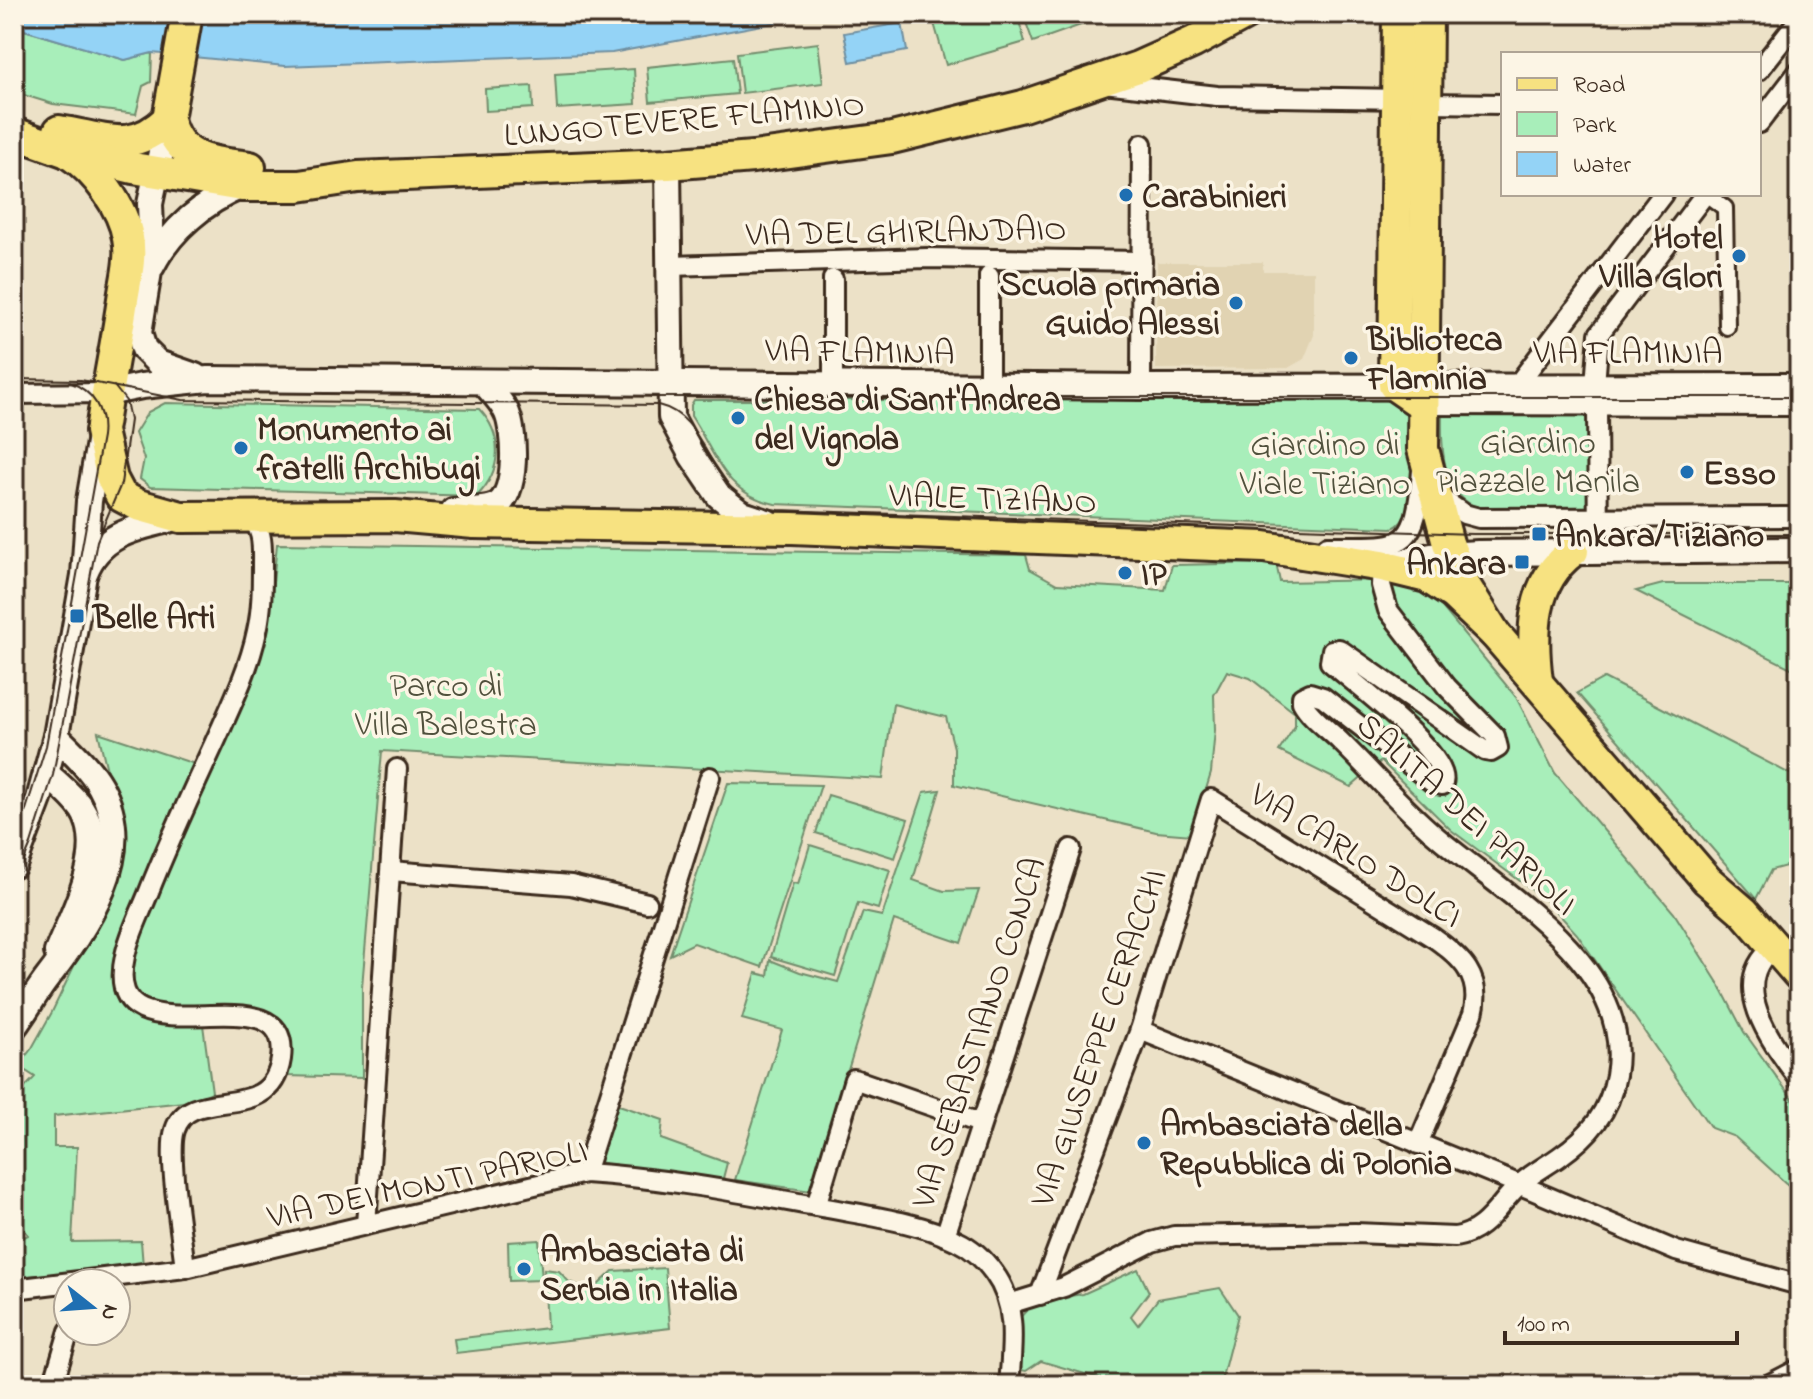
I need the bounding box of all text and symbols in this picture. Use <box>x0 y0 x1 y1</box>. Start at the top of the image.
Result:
legend <box>1501 52 1761 196</box>
text: Road <box>1573 69 1626 104</box>
street label: LUNGOTEVERE FLAMINIO <box>502 81 867 163</box>
text: Park <box>1573 109 1617 144</box>
text: Water <box>1573 149 1631 184</box>
place label: Carabinieri <box>1142 174 1287 224</box>
marker: Carabinieri <box>1117 186 1135 204</box>
street label: VIA DEL GHIRLANDAIO <box>744 206 1067 262</box>
place label: Hotel Villa Glori <box>1599 215 1723 304</box>
marker: Hotel Villa Glori <box>1730 247 1748 265</box>
place label: Scuola primaria Guido Alessi <box>1000 262 1220 351</box>
marker: Scuola primaria Guido Alessi <box>1227 294 1245 312</box>
place label: Biblioteca Flaminia <box>1365 317 1503 406</box>
street label: VIA FLAMINIA <box>764 327 955 381</box>
street label: VIA FLAMINIA <box>1532 330 1723 380</box>
marker: Biblioteca Flaminia <box>1342 349 1360 367</box>
place label: Chiesa di Sant'Andrea del Vignola <box>754 377 1061 467</box>
place label: Monumento ai fratelli Archibugi <box>256 407 481 497</box>
marker: Chiesa di Sant'Andrea del Vignola <box>729 409 747 427</box>
park label: Giardino Piazzale Manila <box>1436 420 1640 509</box>
park label: Giardino di Viale Tiziano <box>1239 422 1410 511</box>
marker: Monumento ai fratelli Archibugi <box>232 439 250 457</box>
place label: Esso <box>1703 451 1776 501</box>
marker: Esso <box>1678 463 1696 481</box>
street label: VIALE TIZIANO <box>887 472 1097 530</box>
place label: Ankara/Tiziano <box>1555 513 1764 563</box>
marker: Ankara/Tiziano <box>1530 525 1548 543</box>
place label: Ankara <box>1406 541 1506 591</box>
place label: IP <box>1141 552 1167 602</box>
marker: Ankara <box>1513 553 1531 571</box>
marker: IP <box>1116 564 1134 582</box>
place label: Belle Arti <box>91 595 215 645</box>
marker: Belle Arti <box>68 607 86 625</box>
park label: Parco di Villa Balestra <box>354 663 537 752</box>
street label: SALITA DEI PARIOLI <box>1344 703 1587 929</box>
street label: VIA CARLO DOLCI <box>1238 772 1471 943</box>
street label: VIA SEBASTIANO CONCA <box>900 851 1061 1216</box>
street label: VIA GIUSEPPE CERACCHI <box>1019 863 1182 1215</box>
place label: Ambasciata della Repubblica di Polonia <box>1160 1102 1452 1191</box>
street label: VIA DEI MONTI PARIOLI <box>262 1128 592 1244</box>
marker: Ambasciata della Repubblica di Polonia <box>1135 1134 1153 1152</box>
place label: Ambasciata di Serbia in Italia <box>540 1228 744 1317</box>
marker: Ambasciata di Serbia in Italia <box>515 1260 533 1278</box>
north arrow <box>52 1267 132 1347</box>
scale bar <box>1505 1295 1737 1345</box>
text: N <box>91 1300 126 1324</box>
text: 100 m <box>1517 1308 1570 1343</box>

